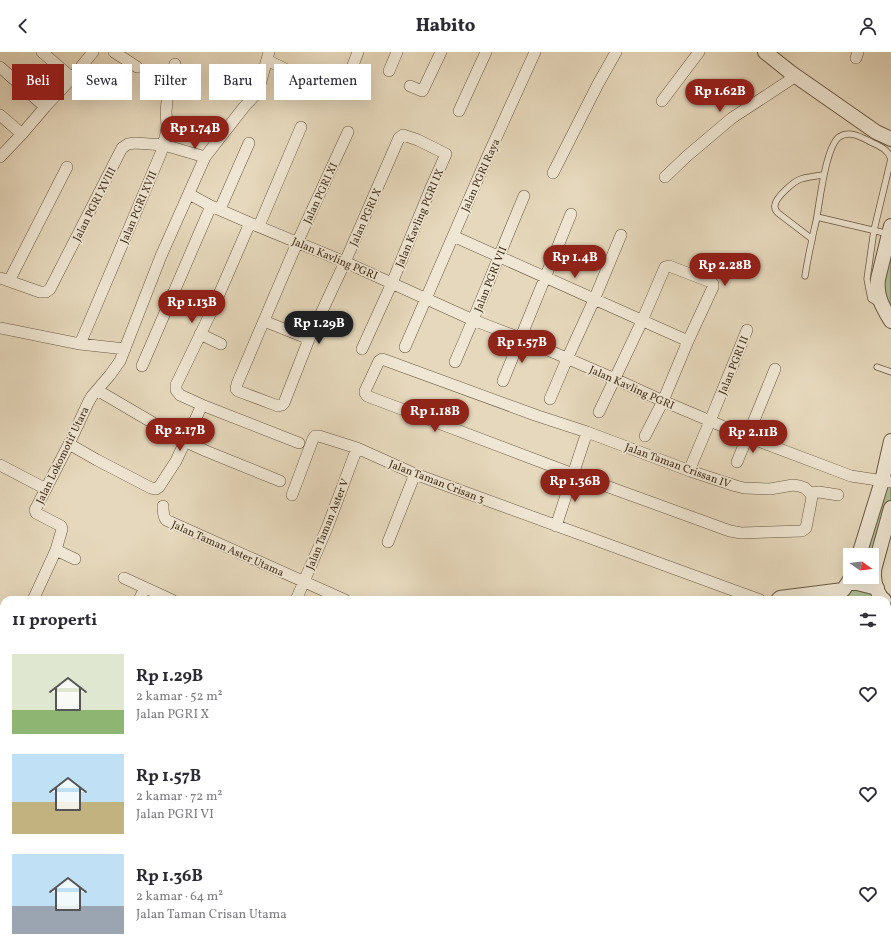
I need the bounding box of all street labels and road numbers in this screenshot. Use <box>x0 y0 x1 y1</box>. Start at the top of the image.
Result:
street label: Jalan PGRI Raya <box>458 136 504 215</box>
street label: Jalan PGRI XI <box>301 161 342 227</box>
street label: Jalan PGRI XVIII <box>70 165 121 244</box>
street label: Jalan Kavling PGRI IX <box>393 167 448 270</box>
street label: Jalan PGRI XVII <box>117 169 161 246</box>
street label: Jalan PGRI X <box>347 186 386 249</box>
street label: Jalan Kavling PGRI <box>289 235 380 284</box>
street label: Jalan PGRI VII <box>471 244 511 315</box>
street label: Jalan PGRI II <box>716 334 753 397</box>
street label: Jalan Kavling PGRI <box>586 363 677 414</box>
street label: Jalan Lokomotif Utara <box>33 404 94 507</box>
street label: Jalan Taman Crissan IV <box>622 440 733 493</box>
street label: Jalan Taman Crisan 3 <box>387 457 487 508</box>
street label: Jalan Taman Aster V <box>303 476 354 572</box>
street label: Jalan Taman Aster Utama <box>169 518 287 581</box>

